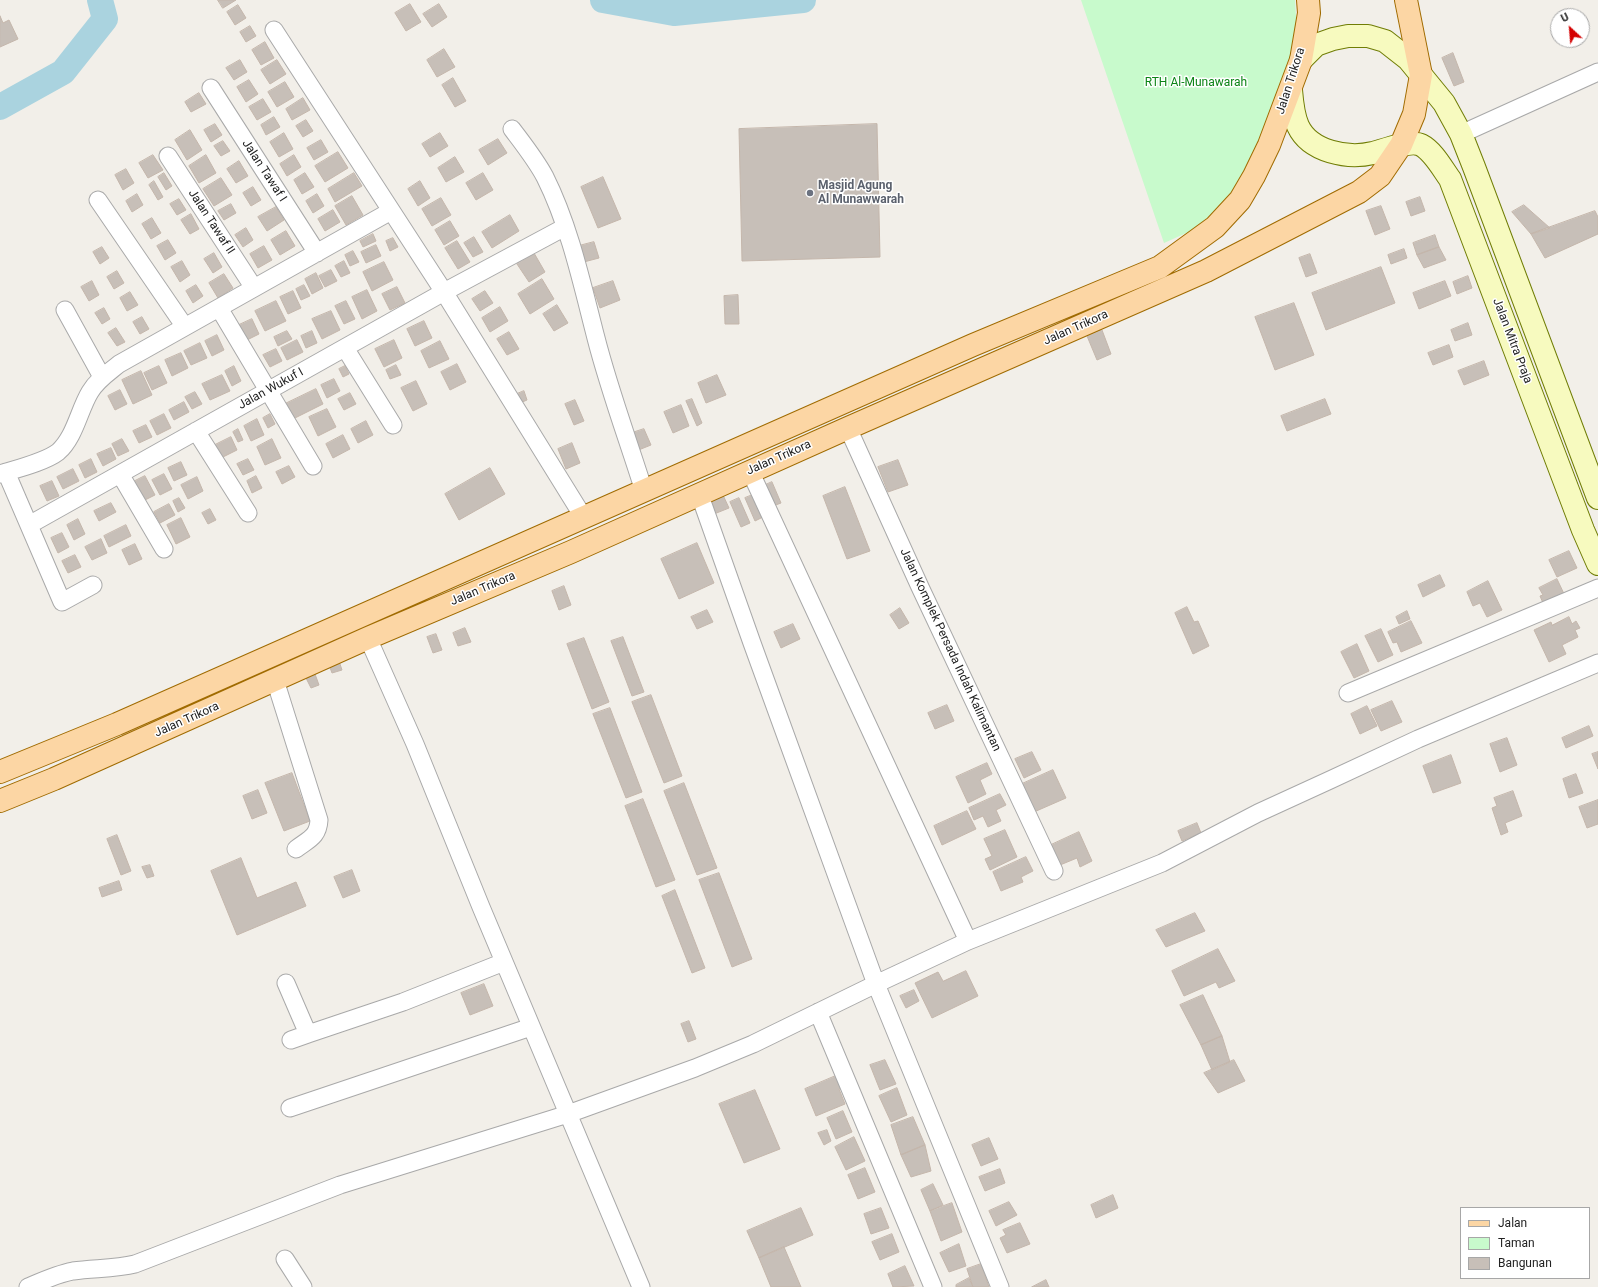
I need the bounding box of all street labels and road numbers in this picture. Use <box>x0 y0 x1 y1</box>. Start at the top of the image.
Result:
street label: Jalan Trikora <box>1273 46 1309 116</box>
street label: Jalan Tawaf I <box>239 137 289 205</box>
street label: Jalan Tawaf II <box>185 187 237 257</box>
street label: Jalan Mitra Praja <box>1489 296 1535 386</box>
street label: Jalan Trikora <box>1041 307 1111 349</box>
street label: Jalan Wukuf I <box>236 365 306 413</box>
street label: Jalan Trikora <box>744 437 814 479</box>
street label: Jalan Komplek Persada Indah Kalimantan <box>896 546 1004 754</box>
street label: Jalan Trikora <box>448 569 518 609</box>
street label: Jalan Trikora <box>152 699 222 741</box>

